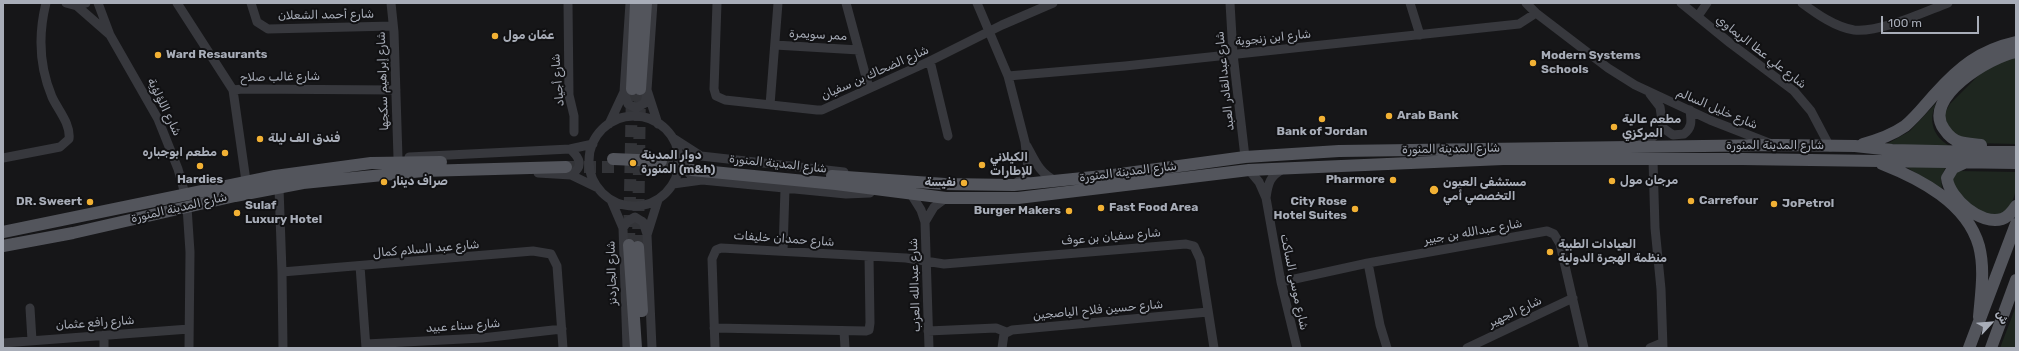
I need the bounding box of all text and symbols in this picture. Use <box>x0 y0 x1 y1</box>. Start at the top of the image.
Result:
street label: شارع أحمد الشعلان <box>278 7 374 23</box>
scale bar <box>1883 8 1981 34</box>
street label: شارع علي عطا الريماوي <box>1713 12 1809 92</box>
text: 100 m <box>1888 16 1922 30</box>
street label: ممر سويمرة <box>788 26 848 44</box>
street label: شارع ابن زنجوية <box>1234 27 1312 49</box>
place label: عمّان مول <box>503 29 554 43</box>
street label: شارع إبراهيم سكجها <box>374 31 392 131</box>
marker: عمّان مول <box>490 31 500 41</box>
street label: شارع عبدالقادر العبد <box>1213 31 1237 131</box>
street label: شارع الضحاك بن سفيان <box>819 43 931 103</box>
place label: Ward Resaurants <box>166 48 267 62</box>
place label: Modern Systems Schools <box>1541 49 1641 77</box>
marker: Ward Resaurants <box>153 50 163 60</box>
street label: شارع أجياد <box>549 53 567 107</box>
marker: Modern Systems Schools <box>1528 58 1538 68</box>
street label: شارع غالب صلاح <box>240 69 320 85</box>
street label: شارع اللؤلؤية <box>144 76 184 138</box>
street label: شارع خليل السالم <box>1674 85 1760 133</box>
place label: Arab Bank <box>1397 109 1458 123</box>
marker: Arab Bank <box>1384 111 1394 121</box>
place label: مطعم عالية المركزي <box>1622 113 1681 141</box>
marker: Bank of Jordan <box>1317 114 1327 124</box>
marker: مطعم عالية المركزي <box>1609 122 1619 132</box>
place label: Bank of Jordan <box>1276 125 1368 139</box>
place label: فندق الف ليلة <box>268 132 340 146</box>
marker: فندق الف ليلة <box>255 134 265 144</box>
street label: شارع المدينة المنورة <box>1726 139 1824 153</box>
street label: شارع المدينة المنورة <box>1402 141 1500 157</box>
place label: مطعم ابوجباره <box>142 146 217 160</box>
marker: مطعم ابوجباره <box>220 148 230 158</box>
place label: دوار المدينة المنورة (m&h) <box>641 149 715 177</box>
place label: الكيلاني للإطارات <box>990 151 1033 179</box>
street label: شارع المدينة المنورة <box>728 152 828 176</box>
marker: دوار المدينة المنورة (m&h) <box>628 158 638 168</box>
street label: شارع المدينة المنورة <box>1078 159 1178 185</box>
marker: الكيلاني للإطارات <box>977 160 987 170</box>
marker: Hardies <box>195 161 205 171</box>
place label: Hardies <box>177 173 223 187</box>
place label: Pharmore <box>1326 173 1385 187</box>
place label: مرجان مول <box>1620 174 1678 188</box>
place label: صراف دينار <box>392 175 448 189</box>
marker: Pharmore <box>1388 175 1398 185</box>
place label: نفيسة <box>924 176 956 190</box>
place label: مستشفى العيون التخصصي أمي <box>1443 176 1527 204</box>
marker: مرجان مول <box>1607 176 1617 186</box>
marker: صراف دينار <box>379 177 389 187</box>
marker: نفيسة <box>959 178 969 188</box>
marker: مستشفى العيون التخصصي أمي <box>1428 184 1440 196</box>
street label: شارع المدينة المنورة <box>130 190 228 226</box>
place label: Carrefour <box>1699 194 1758 208</box>
place label: DR. Sweert <box>16 195 82 209</box>
place label: City Rose Hotel Suites <box>1274 195 1347 223</box>
marker: Carrefour <box>1686 196 1696 206</box>
marker: DR. Sweert <box>85 197 95 207</box>
place label: JoPetrol <box>1782 197 1834 211</box>
place label: Sulaf Luxury Hotel <box>245 199 322 227</box>
marker: JoPetrol <box>1769 199 1779 209</box>
place label: Fast Food Area <box>1109 201 1198 215</box>
marker: Fast Food Area <box>1096 203 1106 213</box>
place label: Burger Makers <box>974 204 1061 218</box>
marker: City Rose Hotel Suites <box>1350 204 1360 214</box>
marker: Burger Makers <box>1064 206 1074 216</box>
marker: Sulaf Luxury Hotel <box>232 208 242 218</box>
street label: شارع عبدالله بن جبير <box>1423 216 1523 248</box>
street label: شارع سفيان بن عوف <box>1061 225 1161 249</box>
street label: شارع حمدان خليفات <box>733 228 835 250</box>
street label: شارع موسى الساكت <box>1277 232 1311 332</box>
street label: شارع عبد السلام كمال <box>372 237 480 261</box>
street label: شارع عبدالله العزب <box>906 238 924 332</box>
place label: العيادات الطبية منظمة الهجرة الدولية <box>1558 238 1667 266</box>
street label: شارع الجاردنز <box>604 240 620 306</box>
marker: العيادات الطبية منظمة الهجرة الدولية <box>1545 247 1555 257</box>
street label: شارع الجهير <box>1486 293 1544 331</box>
street label: شارع حسين فلاح الياصجين <box>1032 297 1164 323</box>
north arrow <box>1971 303 2011 343</box>
text: ش <box>1993 308 2011 327</box>
street label: شارع رافع عثمان <box>55 313 135 333</box>
street label: شارع سناء عبيد <box>425 316 501 336</box>

